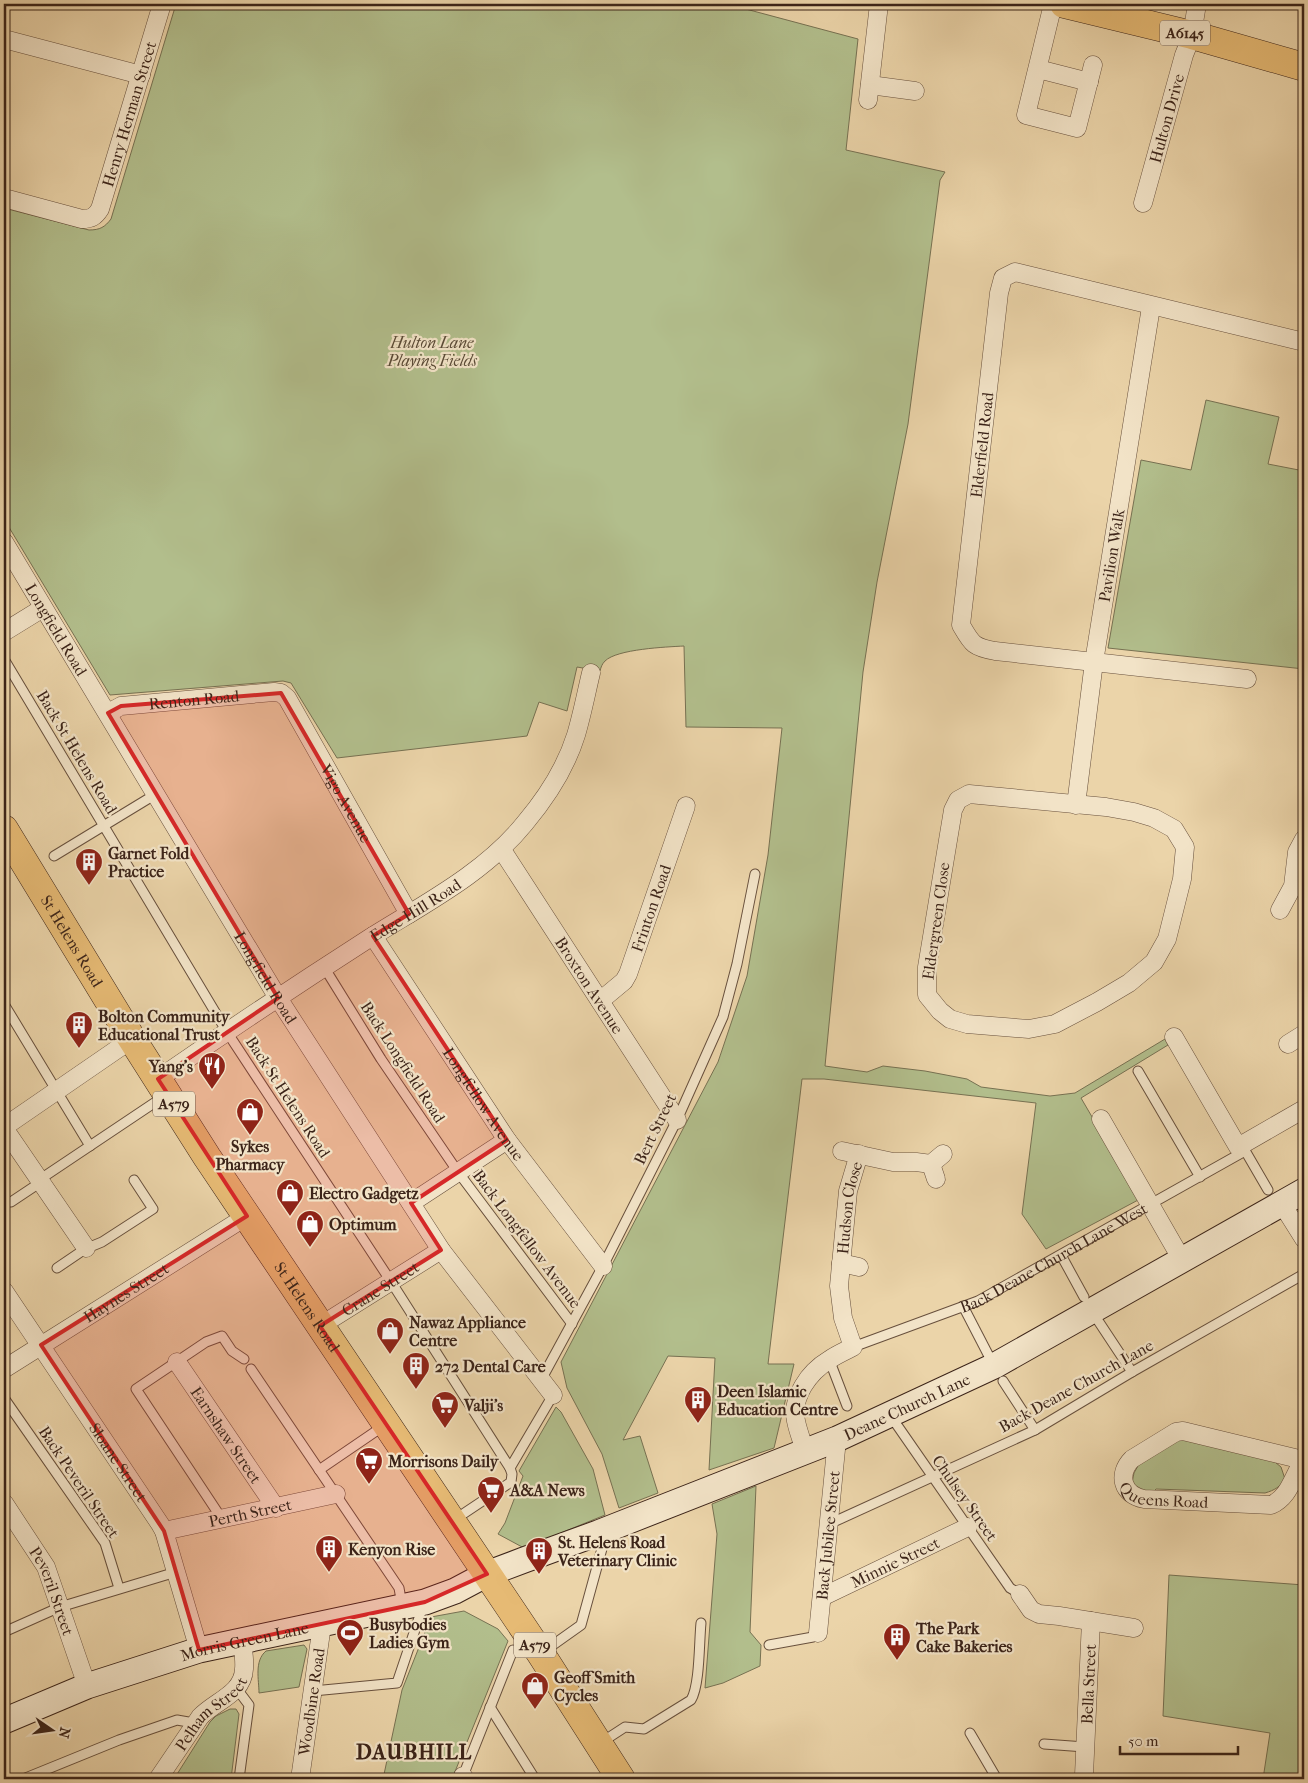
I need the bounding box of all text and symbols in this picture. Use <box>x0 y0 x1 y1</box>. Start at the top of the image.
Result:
road number: A6145 <box>1160 20 1210 46</box>
street label: Henry Herman Street <box>98 38 160 189</box>
street label: Hulton Drive <box>1145 72 1188 165</box>
park label: Hulton Lane Playing Fields <box>386 333 478 370</box>
street label: Elderfield Road <box>966 391 997 499</box>
street label: Pavilion Walk <box>1094 507 1128 603</box>
street label: Longfield Road <box>21 580 92 679</box>
street label: Renton Road <box>148 686 240 713</box>
street label: Back St Helens Road <box>33 687 122 817</box>
street label: Vigo Avenue <box>316 760 376 846</box>
place label: Garnet Fold Practice <box>108 844 191 881</box>
building icon: Garnet Fold Practice <box>74 847 104 886</box>
street label: Eldergreen Close <box>918 861 954 981</box>
street label: Frinton Road <box>627 862 675 954</box>
street label: Edge Hill Road <box>366 874 465 945</box>
street label: St Helens Road <box>37 891 108 991</box>
street label: Longfield Road <box>231 928 301 1027</box>
street label: Broxton Avenue <box>551 933 628 1037</box>
street label: Back Longfield Road <box>357 998 449 1126</box>
place label: Bolton Community Educational Trust <box>98 1007 231 1044</box>
building icon: Bolton Community Educational Trust <box>64 1010 94 1049</box>
street label: Back St Helens Road <box>242 1033 334 1161</box>
street label: Longfellow Avenue <box>439 1044 529 1164</box>
restaurant icon: Yang's <box>197 1051 227 1090</box>
place label: Yang's <box>148 1057 193 1077</box>
street label: Bert Street <box>630 1090 680 1168</box>
road number: A579 <box>153 1092 195 1116</box>
shop icon: Sykes Pharmacy <box>235 1097 265 1136</box>
place label: Sykes Pharmacy <box>215 1137 286 1175</box>
street label: Hudson Close <box>833 1159 866 1255</box>
street label: Back Longfellow Avenue <box>469 1166 585 1312</box>
shop icon: Electro Gadgetz <box>275 1178 305 1217</box>
place label: Electro Gadgetz <box>309 1184 420 1204</box>
street label: Back Deane Church Lane West <box>957 1198 1151 1316</box>
shop icon: Optimum <box>295 1209 325 1248</box>
place label: Optimum <box>329 1215 397 1235</box>
street label: Crane Street <box>338 1257 423 1320</box>
street label: Haynes Street <box>80 1258 172 1326</box>
street label: St Helens Road <box>271 1258 345 1355</box>
place label: Nawaz Appliance Centre <box>409 1313 526 1350</box>
shop icon: Nawaz Appliance Centre <box>375 1316 405 1355</box>
street label: Back Deane Church Lane <box>996 1336 1157 1436</box>
building icon: 272 Dental Care <box>401 1351 431 1390</box>
place label: 272 Dental Care <box>435 1357 546 1376</box>
street label: Deane Church Lane <box>841 1369 973 1444</box>
place label: Deen Islamic Education Centre <box>717 1382 838 1419</box>
street label: Earnshaw Street <box>187 1383 266 1487</box>
building icon: Deen Islamic Education Centre <box>683 1385 713 1424</box>
supermarket icon: Valji's <box>430 1390 460 1429</box>
place label: Valji's <box>463 1396 503 1415</box>
street label: Sloane Street <box>85 1419 152 1505</box>
street label: Back Peveril Street <box>35 1422 124 1542</box>
supermarket icon: Morrisons Daily <box>354 1446 384 1485</box>
street label: Chulsey Street <box>928 1451 1002 1545</box>
place label: Morrisons Daily <box>387 1452 500 1472</box>
street label: Back Jubilee Street <box>812 1470 843 1601</box>
supermarket icon: A&A News <box>476 1475 506 1514</box>
street label: Queens Road <box>1115 1478 1209 1512</box>
place label: A&A News <box>509 1481 585 1500</box>
street label: Perth Street <box>207 1494 294 1531</box>
street label: Minnie Street <box>848 1532 943 1591</box>
place label: St. Helens Road Veterinary Clinic <box>557 1533 677 1571</box>
building icon: Kenyon Rise <box>314 1534 344 1573</box>
building icon: St. Helens Road Veterinary Clinic <box>524 1536 554 1575</box>
place label: Kenyon Rise <box>348 1540 435 1560</box>
street label: Peveril Street <box>26 1543 78 1638</box>
place label: Busybodies Ladies Gym <box>369 1615 450 1653</box>
street label: Morris Green Lane <box>178 1617 310 1665</box>
sports icon: Busybodies Ladies Gym <box>335 1618 365 1657</box>
place label: The Park Cake Bakeries <box>915 1619 1013 1656</box>
building icon: The Park Cake Bakeries <box>882 1622 912 1661</box>
road number: A579 <box>514 1632 556 1658</box>
street label: Bella Street <box>1077 1643 1099 1725</box>
street label: Woodbine Road <box>294 1646 328 1758</box>
place label: Geoff Smith Cycles <box>554 1668 636 1706</box>
shop icon: Geoff Smith Cycles <box>520 1671 550 1710</box>
street label: Pelham Street <box>171 1674 251 1754</box>
north arrow <box>28 1706 78 1756</box>
scale bar <box>1120 1723 1238 1755</box>
text: N <box>55 1726 74 1740</box>
text: 50 m <box>1128 1732 1159 1750</box>
district label: DAUBHILL <box>356 1740 472 1764</box>

